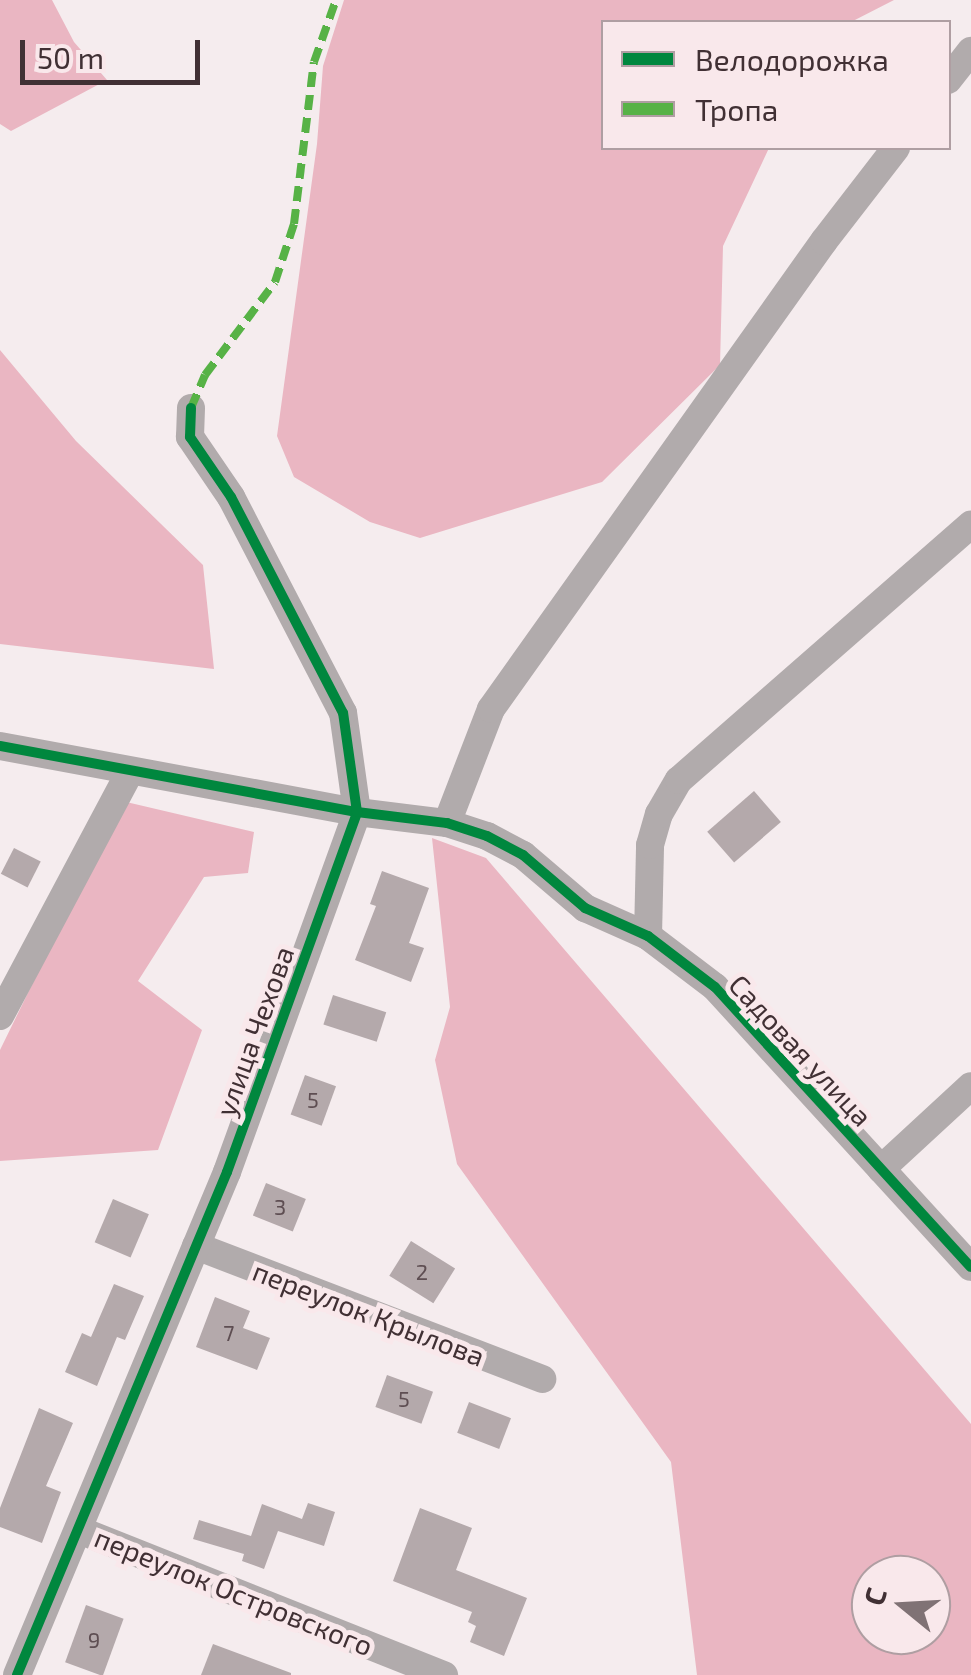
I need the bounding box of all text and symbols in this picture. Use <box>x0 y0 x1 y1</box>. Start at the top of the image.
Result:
scale bar <box>25 20 205 82</box>
legend <box>601 20 951 150</box>
text: 50 m <box>37 39 104 75</box>
text: Велодорожка <box>695 41 889 77</box>
text: Тропа <box>695 91 778 127</box>
street label: улица Чехова <box>208 942 300 1120</box>
street label: Садовая улица <box>722 967 880 1133</box>
house number: 5 <box>307 1087 319 1113</box>
house number: 3 <box>274 1194 286 1220</box>
street label: переулок Крылова <box>248 1253 490 1373</box>
house number: 2 <box>416 1259 428 1285</box>
house number: 7 <box>223 1320 235 1346</box>
house number: 5 <box>398 1386 410 1412</box>
street label: переулок Островского <box>90 1520 378 1662</box>
north arrow <box>851 1555 951 1655</box>
text: С <box>856 1583 893 1609</box>
house number: 9 <box>88 1627 100 1653</box>

